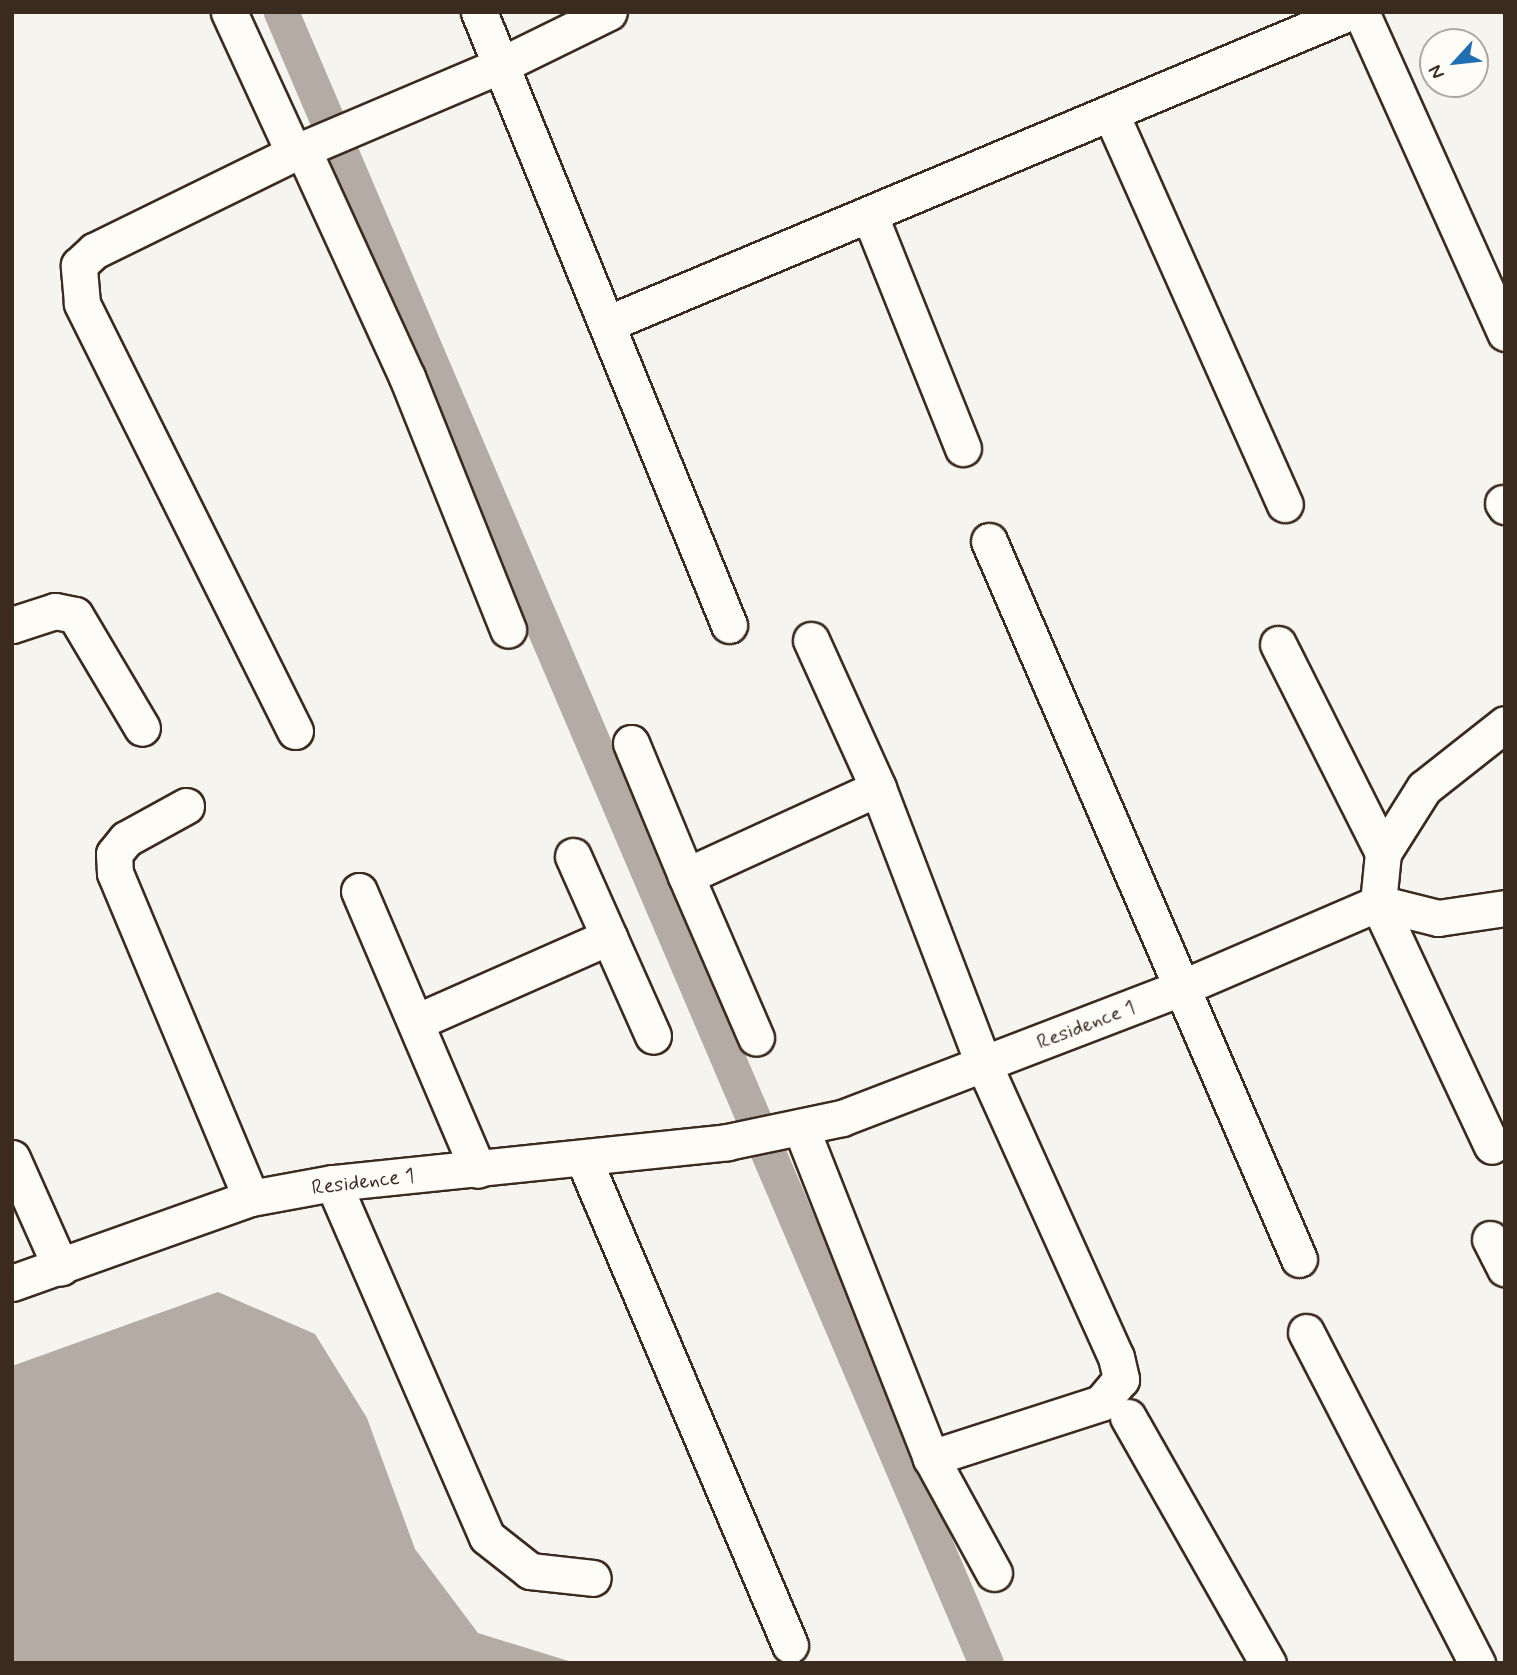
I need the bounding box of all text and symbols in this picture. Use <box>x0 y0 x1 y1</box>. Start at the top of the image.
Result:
north arrow <box>1419 28 1489 98</box>
text: N <box>1423 61 1451 83</box>
street label: Residence 1 <box>1033 995 1139 1055</box>
street label: Residence 1 <box>310 1163 416 1201</box>

